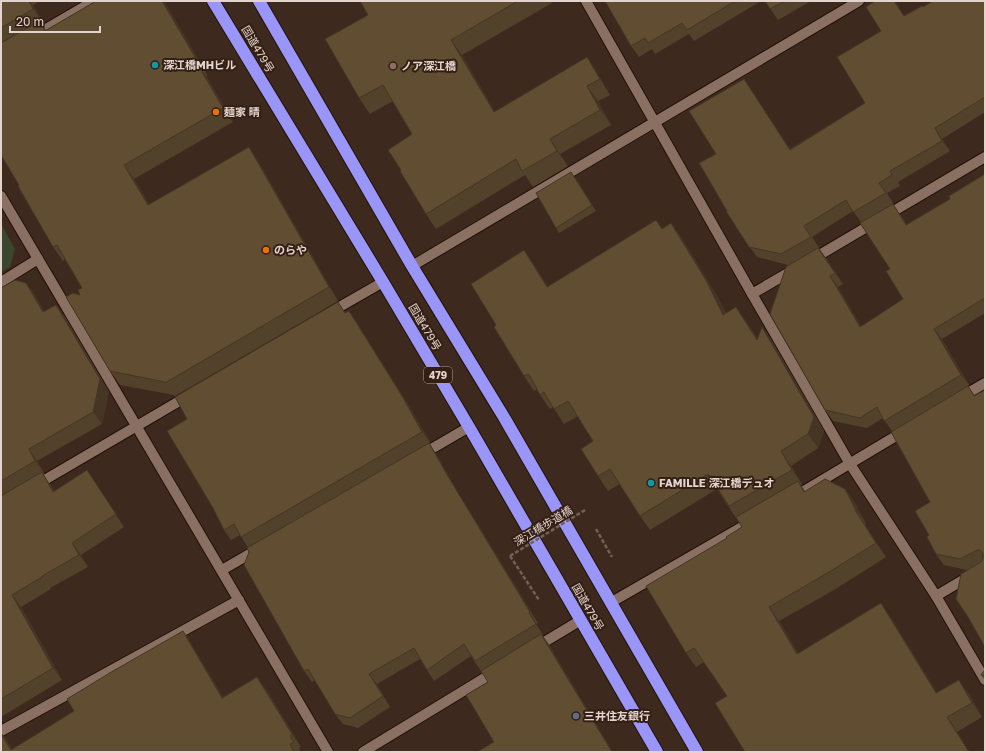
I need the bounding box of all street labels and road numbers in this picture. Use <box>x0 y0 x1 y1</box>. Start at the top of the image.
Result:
street label: 国道479号 <box>239 23 277 74</box>
street label: 国道479号 <box>406 301 444 352</box>
road number: 479 <box>424 367 452 383</box>
street label: 深江橋歩道橋 <box>511 503 574 548</box>
street label: 国道479号 <box>570 581 607 633</box>

